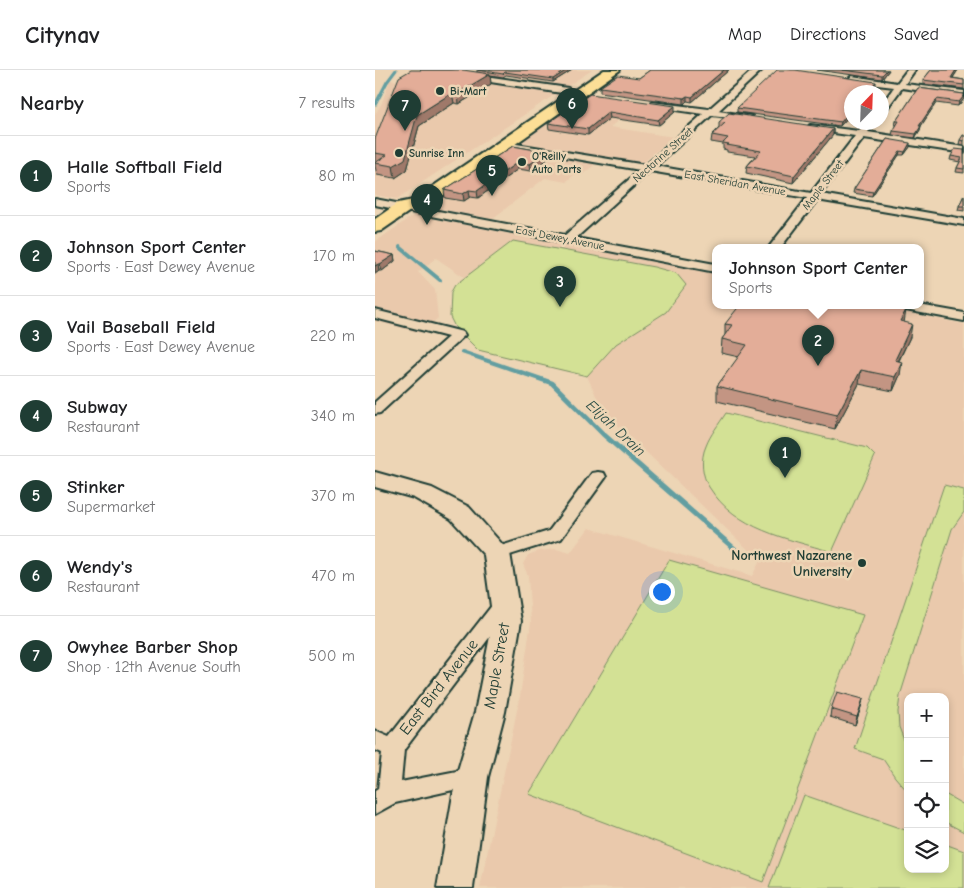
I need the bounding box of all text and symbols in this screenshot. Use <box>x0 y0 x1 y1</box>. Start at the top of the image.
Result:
text: Citynav <box>25 21 100 49</box>
text: Map <box>728 24 762 45</box>
text: Directions <box>790 24 866 45</box>
text: Saved <box>894 24 939 45</box>
marker: Bi-Mart <box>434 85 446 97</box>
place label: Bi-Mart <box>450 85 487 98</box>
north arrow <box>844 85 889 130</box>
pin: 6 <box>556 88 588 129</box>
pin: 7 <box>389 90 421 131</box>
text: Nearby <box>20 91 84 115</box>
text: 7 results <box>298 94 355 112</box>
street label: Nectarine Street <box>630 124 696 185</box>
marker: Sunrise Inn <box>393 147 405 159</box>
place label: Sunrise Inn <box>409 147 464 160</box>
place label: O'Reilly Auto Parts <box>532 150 581 176</box>
pin: 5 <box>476 155 508 196</box>
text: Halle Softball Field <box>67 156 222 178</box>
marker: O'Reilly Auto Parts <box>516 156 528 168</box>
street label: Maple Street <box>799 157 847 213</box>
text: 1 <box>33 167 39 185</box>
text: 80 m <box>318 167 355 185</box>
street label: East Sheridan Avenue <box>683 168 787 198</box>
text: Sports <box>67 178 110 196</box>
pin: 4 <box>411 184 443 225</box>
street label: East Dewey Avenue <box>515 223 606 253</box>
text: Johnson Sport Center <box>67 236 246 258</box>
popup <box>712 244 924 309</box>
text: 2 <box>32 247 40 265</box>
text: 170 m <box>313 247 355 265</box>
text: Johnson Sport Center <box>729 257 907 279</box>
text: Sports · East Dewey Avenue <box>67 258 255 276</box>
pin: 3 <box>544 266 576 307</box>
text: Sports <box>729 279 772 297</box>
text: Vail Baseball Field <box>67 316 215 338</box>
pin: 2 <box>802 325 834 366</box>
text: 3 <box>32 327 40 345</box>
text: 220 m <box>310 327 355 345</box>
text: Sports · East Dewey Avenue <box>67 338 255 356</box>
text: Subway <box>67 396 127 418</box>
water label: Elijah Drain <box>583 396 649 460</box>
text: 4 <box>32 407 40 425</box>
text: 340 m <box>311 407 355 425</box>
text: Restaurant <box>67 418 139 436</box>
pin: 1 <box>769 437 801 478</box>
text: Stinker <box>67 476 125 498</box>
text: 5 <box>32 487 40 505</box>
text: 370 m <box>311 487 355 505</box>
text: Supermarket <box>67 498 155 516</box>
place label: Northwest Nazarene University <box>731 547 853 580</box>
text: Wendy's <box>67 556 132 578</box>
marker: Northwest Nazarene University <box>856 557 868 569</box>
text: 6 <box>32 567 40 585</box>
text: 470 m <box>311 567 355 585</box>
text: Restaurant <box>67 578 139 596</box>
your location <box>649 579 675 605</box>
street label: Maple Street <box>481 621 513 710</box>
text: Owyhee Barber Shop <box>67 636 238 658</box>
street label: East Bird Avenue <box>396 636 482 738</box>
text: 7 <box>32 647 40 665</box>
text: 500 m <box>308 647 355 665</box>
text: Shop · 12th Avenue South <box>67 658 241 676</box>
map controls <box>904 693 949 873</box>
button: + <box>904 693 949 738</box>
button: − <box>904 738 949 783</box>
button: locate <box>904 783 949 828</box>
button: layers <box>904 828 949 873</box>

